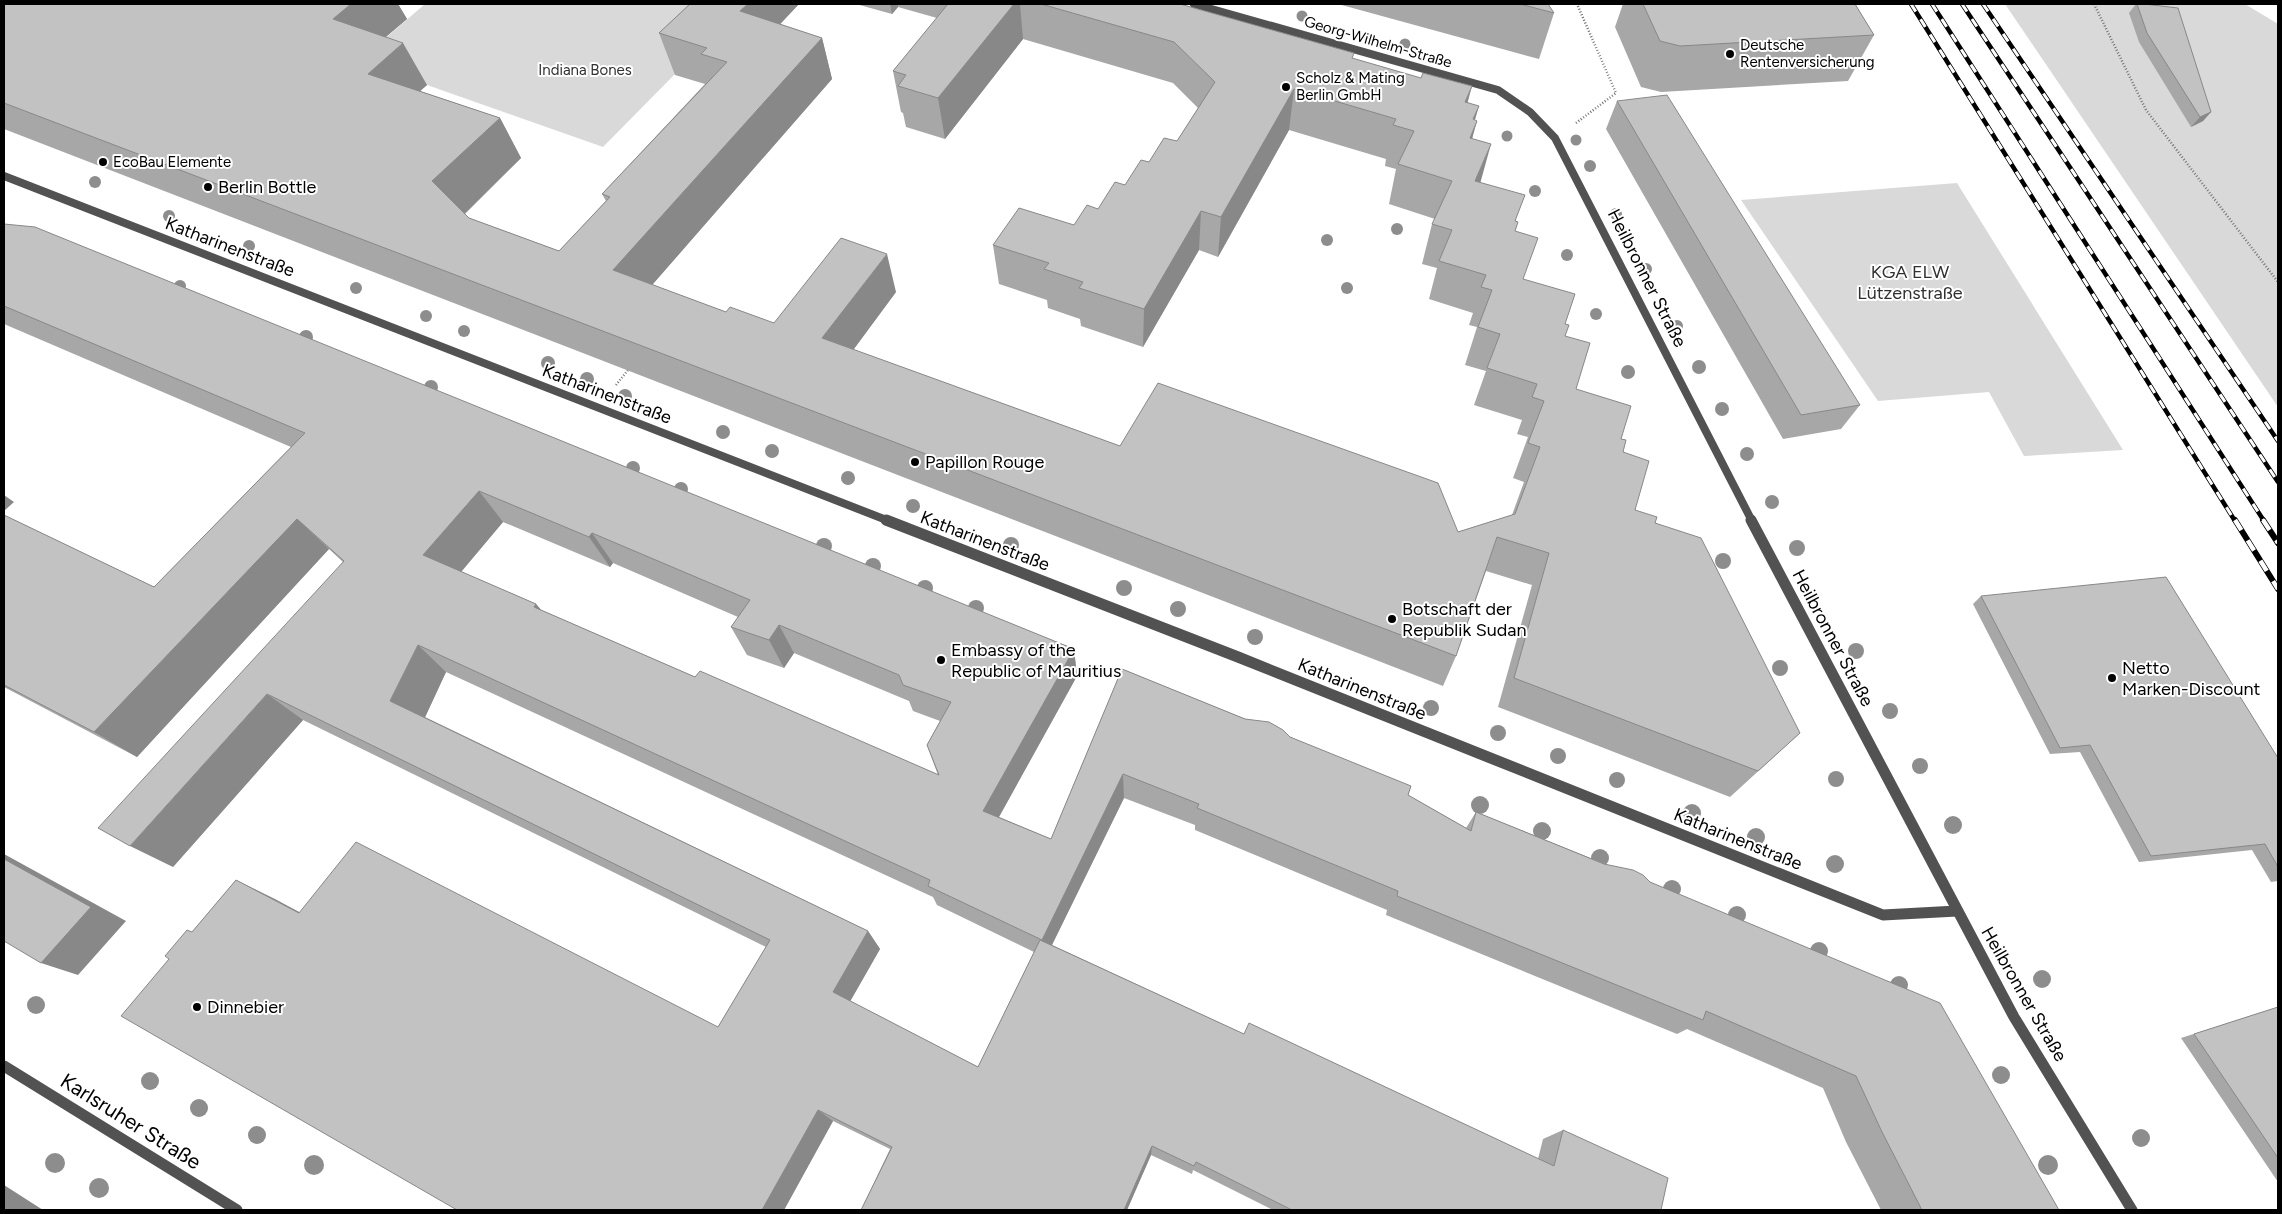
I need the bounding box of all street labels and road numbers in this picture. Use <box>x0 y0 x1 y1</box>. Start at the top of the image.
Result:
street label: Georg-Wilhelm-Straße <box>1302 12 1454 72</box>
street label: Heilbronner Straße <box>1603 205 1691 351</box>
street label: Katharinenstraße <box>162 212 298 282</box>
street label: Katharinenstraße <box>539 359 675 429</box>
street label: Katharinenstraße <box>917 506 1053 576</box>
street label: Heilbronner Straße <box>1788 566 1878 710</box>
street label: Katharinenstraße <box>1295 653 1430 725</box>
street label: Katharinenstraße <box>1671 803 1806 875</box>
street label: Heilbronner Straße <box>1976 923 2072 1066</box>
street label: Karlsruher Straße <box>56 1068 206 1174</box>

